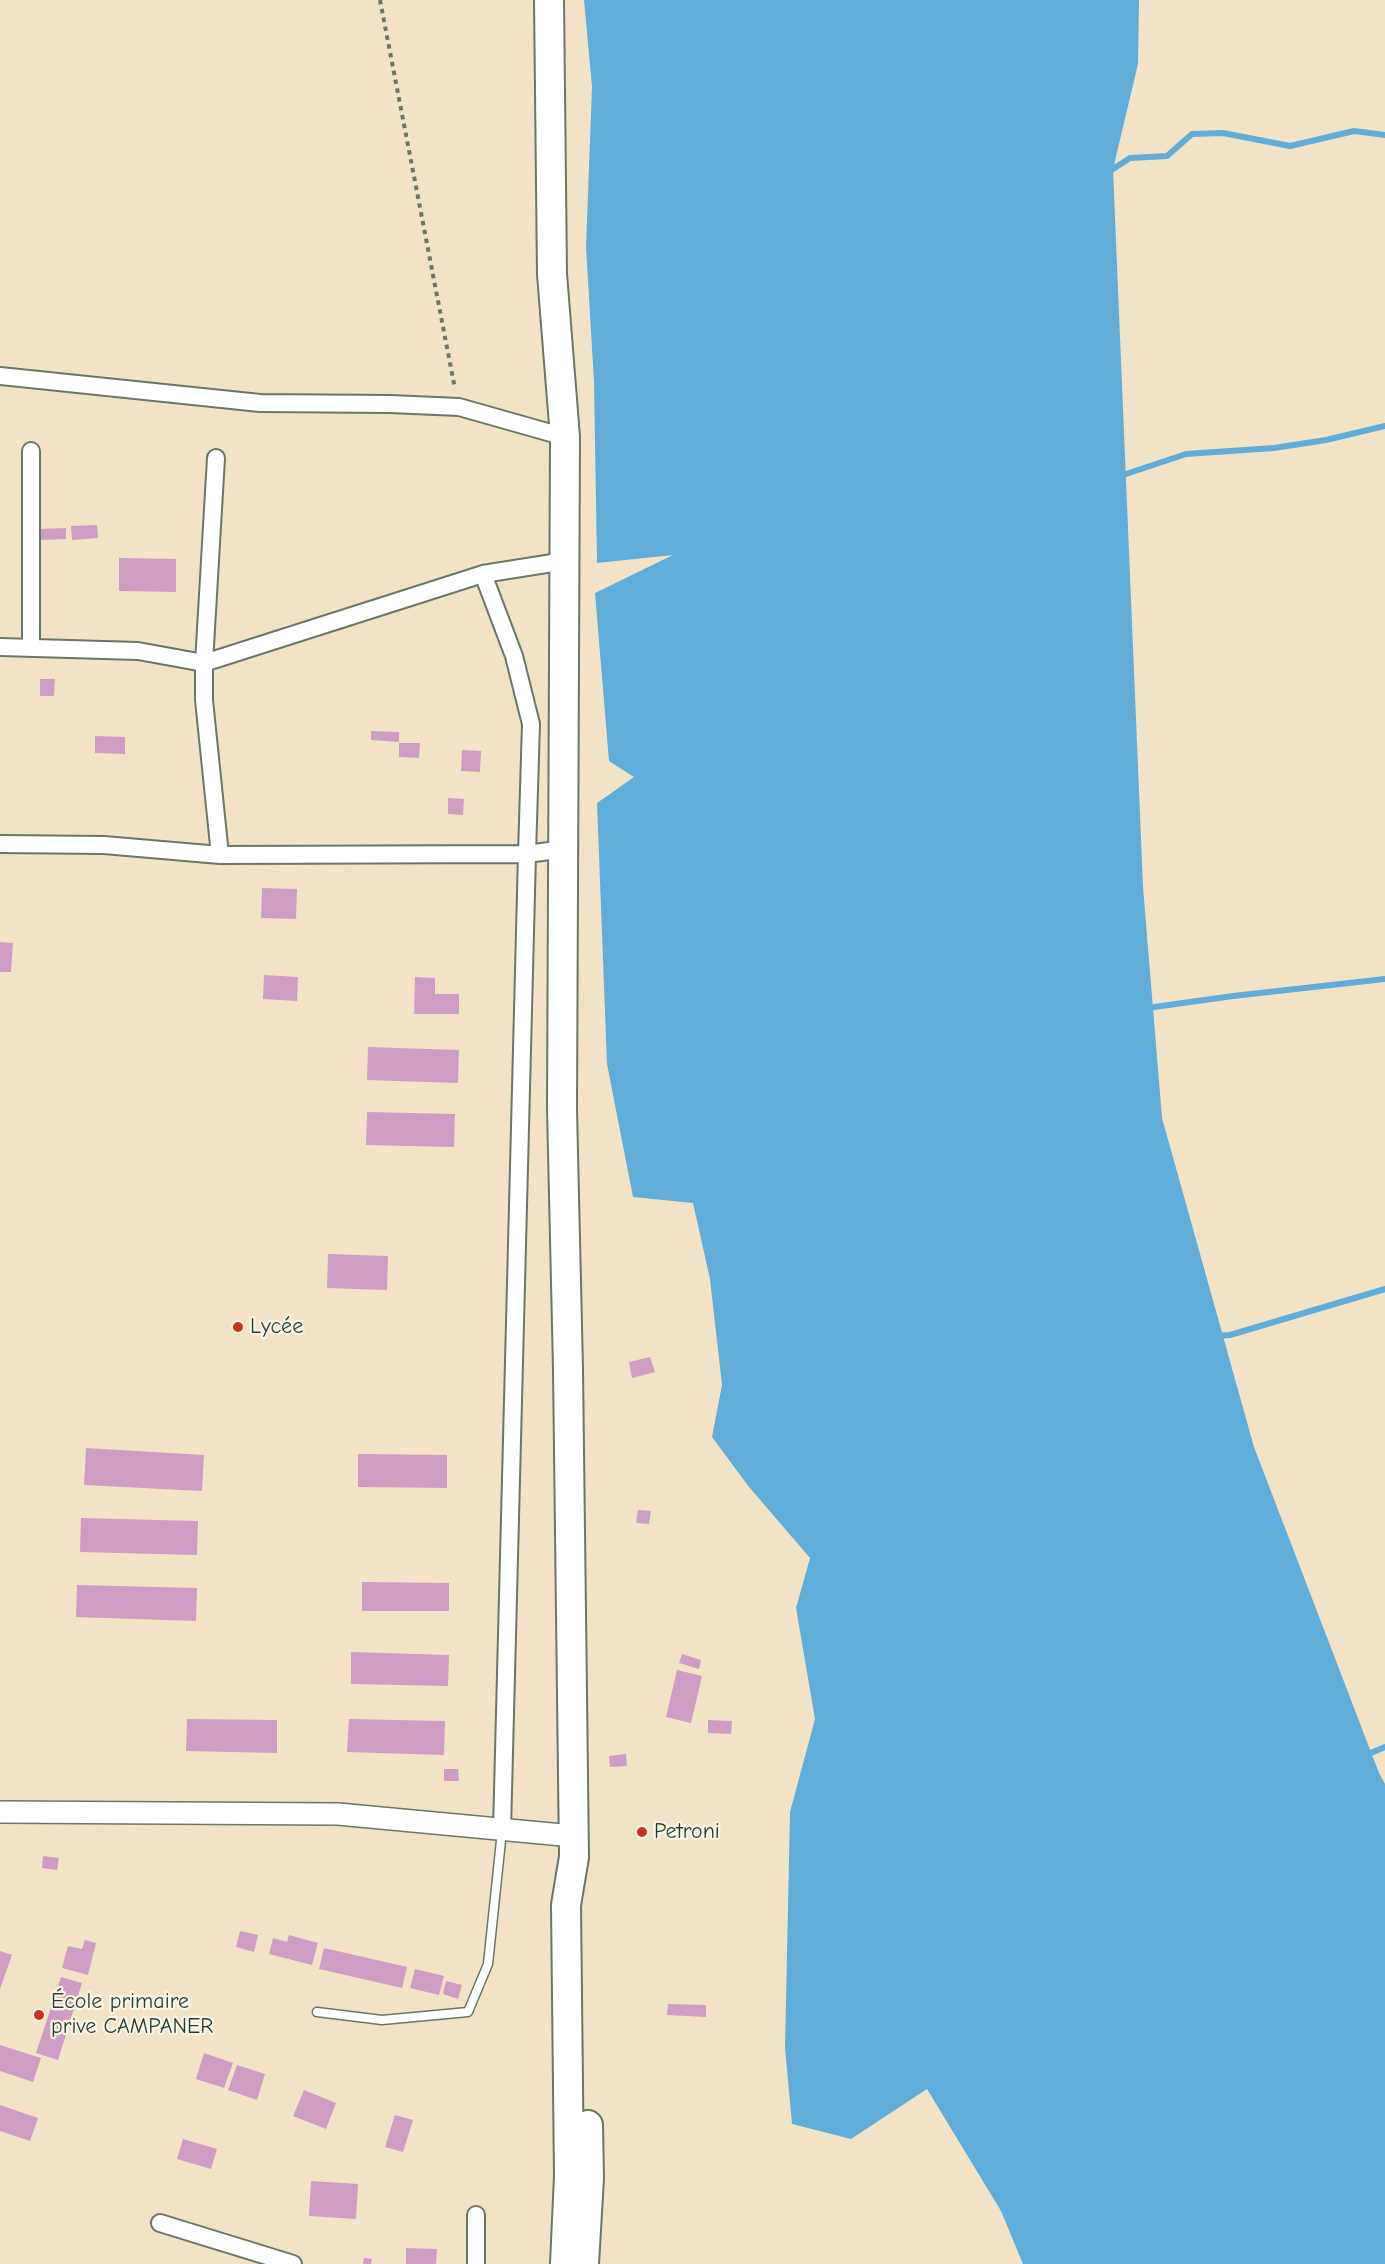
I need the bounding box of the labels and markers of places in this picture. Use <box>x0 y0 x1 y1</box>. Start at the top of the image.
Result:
place label: Lycée <box>250 1314 303 1340</box>
marker: Lycée <box>231 1320 245 1334</box>
place label: Petroni <box>654 1819 720 1845</box>
marker: Petroni <box>635 1825 649 1839</box>
place label: École primaire prive CAMPANER <box>51 1989 213 2041</box>
marker: École primaire prive CAMPANER <box>32 2008 46 2022</box>

